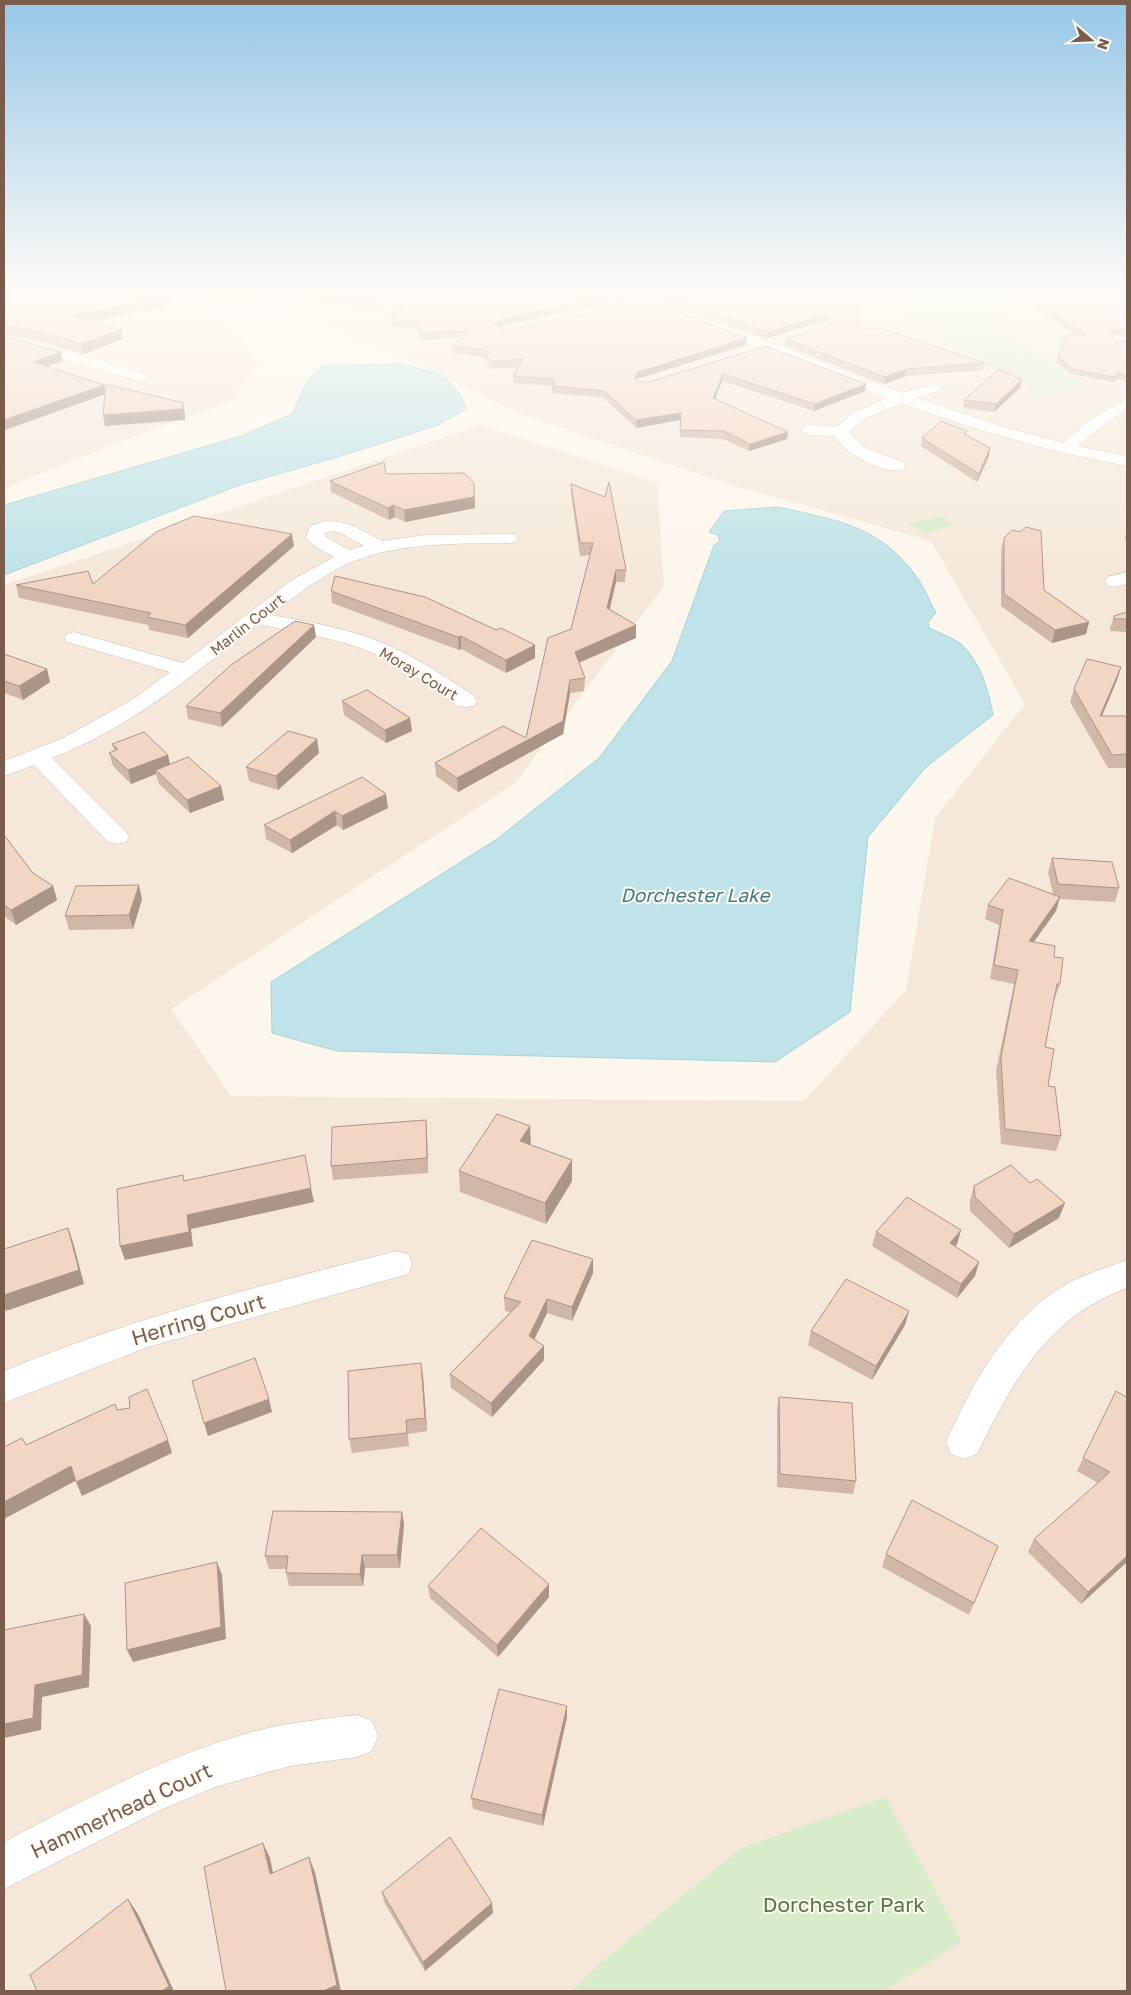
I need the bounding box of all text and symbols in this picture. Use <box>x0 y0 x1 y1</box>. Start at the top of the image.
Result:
north arrow <box>1066 15 1116 65</box>
text: N <box>1094 37 1114 52</box>
street label: Marlin Court <box>206 589 288 659</box>
street label: Moray Court <box>376 643 462 703</box>
water label: Dorchester Lake <box>621 883 771 906</box>
street label: Herring Court <box>128 1288 268 1350</box>
street label: Hammerhead Court <box>26 1757 216 1863</box>
park label: Dorchester Park <box>763 1891 925 1917</box>

